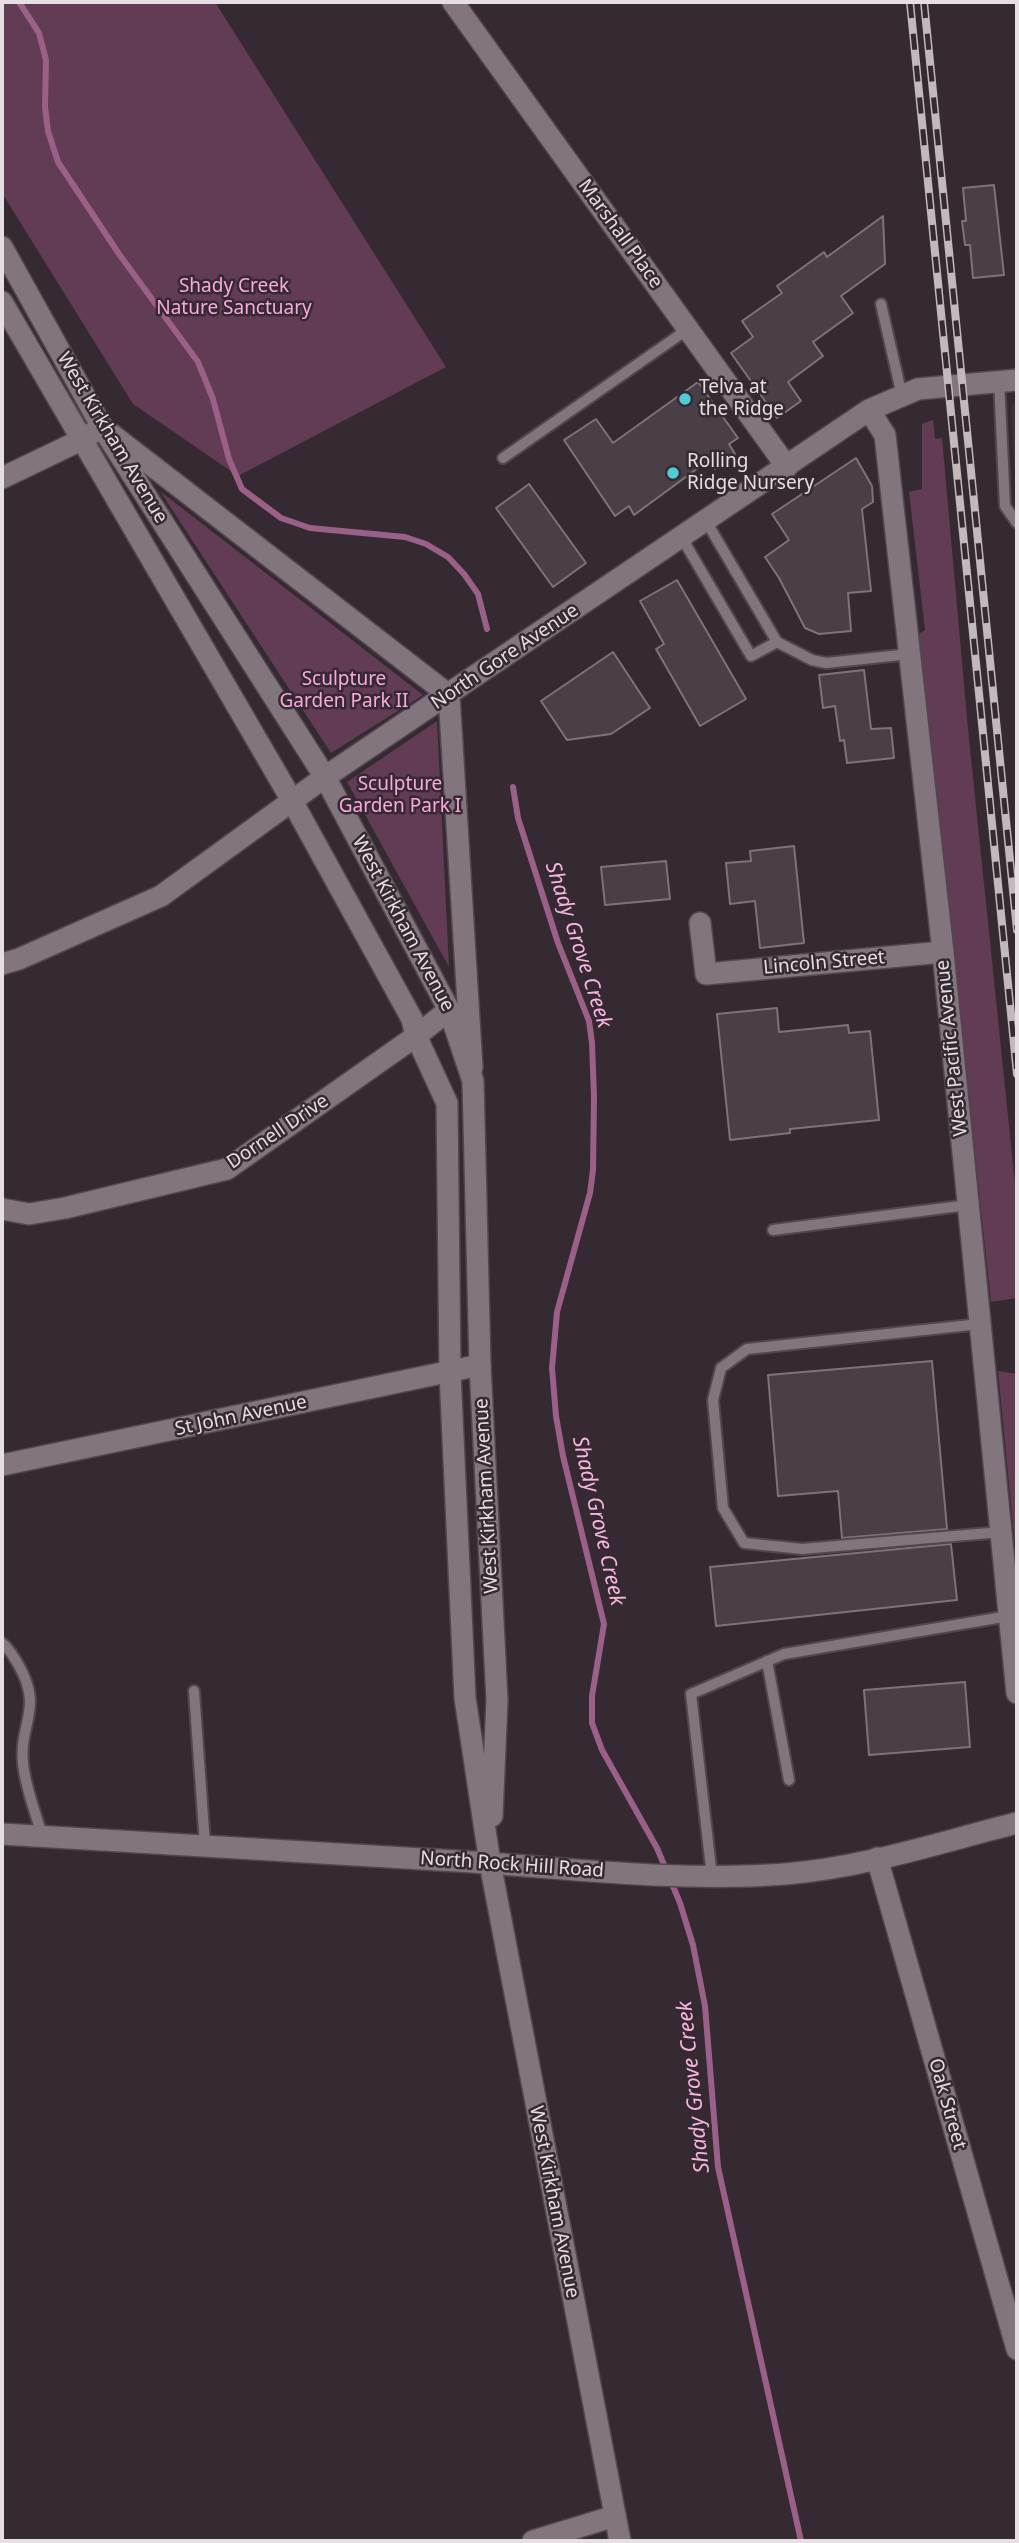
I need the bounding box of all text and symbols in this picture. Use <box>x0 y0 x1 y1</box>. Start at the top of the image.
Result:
street label: Marshall Place <box>573 175 667 293</box>
park label: Shady Creek Nature Sanctuary <box>156 276 312 320</box>
street label: West Kirkham Avenue <box>52 348 172 528</box>
place label: Telva at the Ridge <box>699 377 784 421</box>
marker: Telva at the Ridge <box>677 391 693 407</box>
place label: Rolling Ridge Nursery <box>687 451 814 495</box>
marker: Rolling Ridge Nursery <box>665 465 681 481</box>
street label: North Gore Avenue <box>427 599 583 715</box>
park label: Sculpture Garden Park II <box>279 669 409 713</box>
park label: Sculpture Garden Park I <box>339 774 461 818</box>
street label: West Kirkham Avenue <box>347 832 459 1016</box>
water label: Shady Grove Creek <box>539 859 617 1031</box>
street label: Lincoln Street <box>762 946 886 980</box>
street label: West Pacific Avenue <box>931 959 973 1137</box>
street label: Dornell Drive <box>223 1090 333 1174</box>
street label: St John Avenue <box>173 1391 309 1441</box>
street label: West Kirkham Avenue <box>471 1398 503 1594</box>
water label: Shady Grove Creek <box>566 1434 630 1608</box>
street label: North Rock Hill Road <box>419 1847 605 1883</box>
water label: Shady Grove Creek <box>672 2000 716 2174</box>
street label: Oak Street <box>923 2056 971 2152</box>
street label: West Kirkham Avenue <box>524 2104 584 2300</box>

